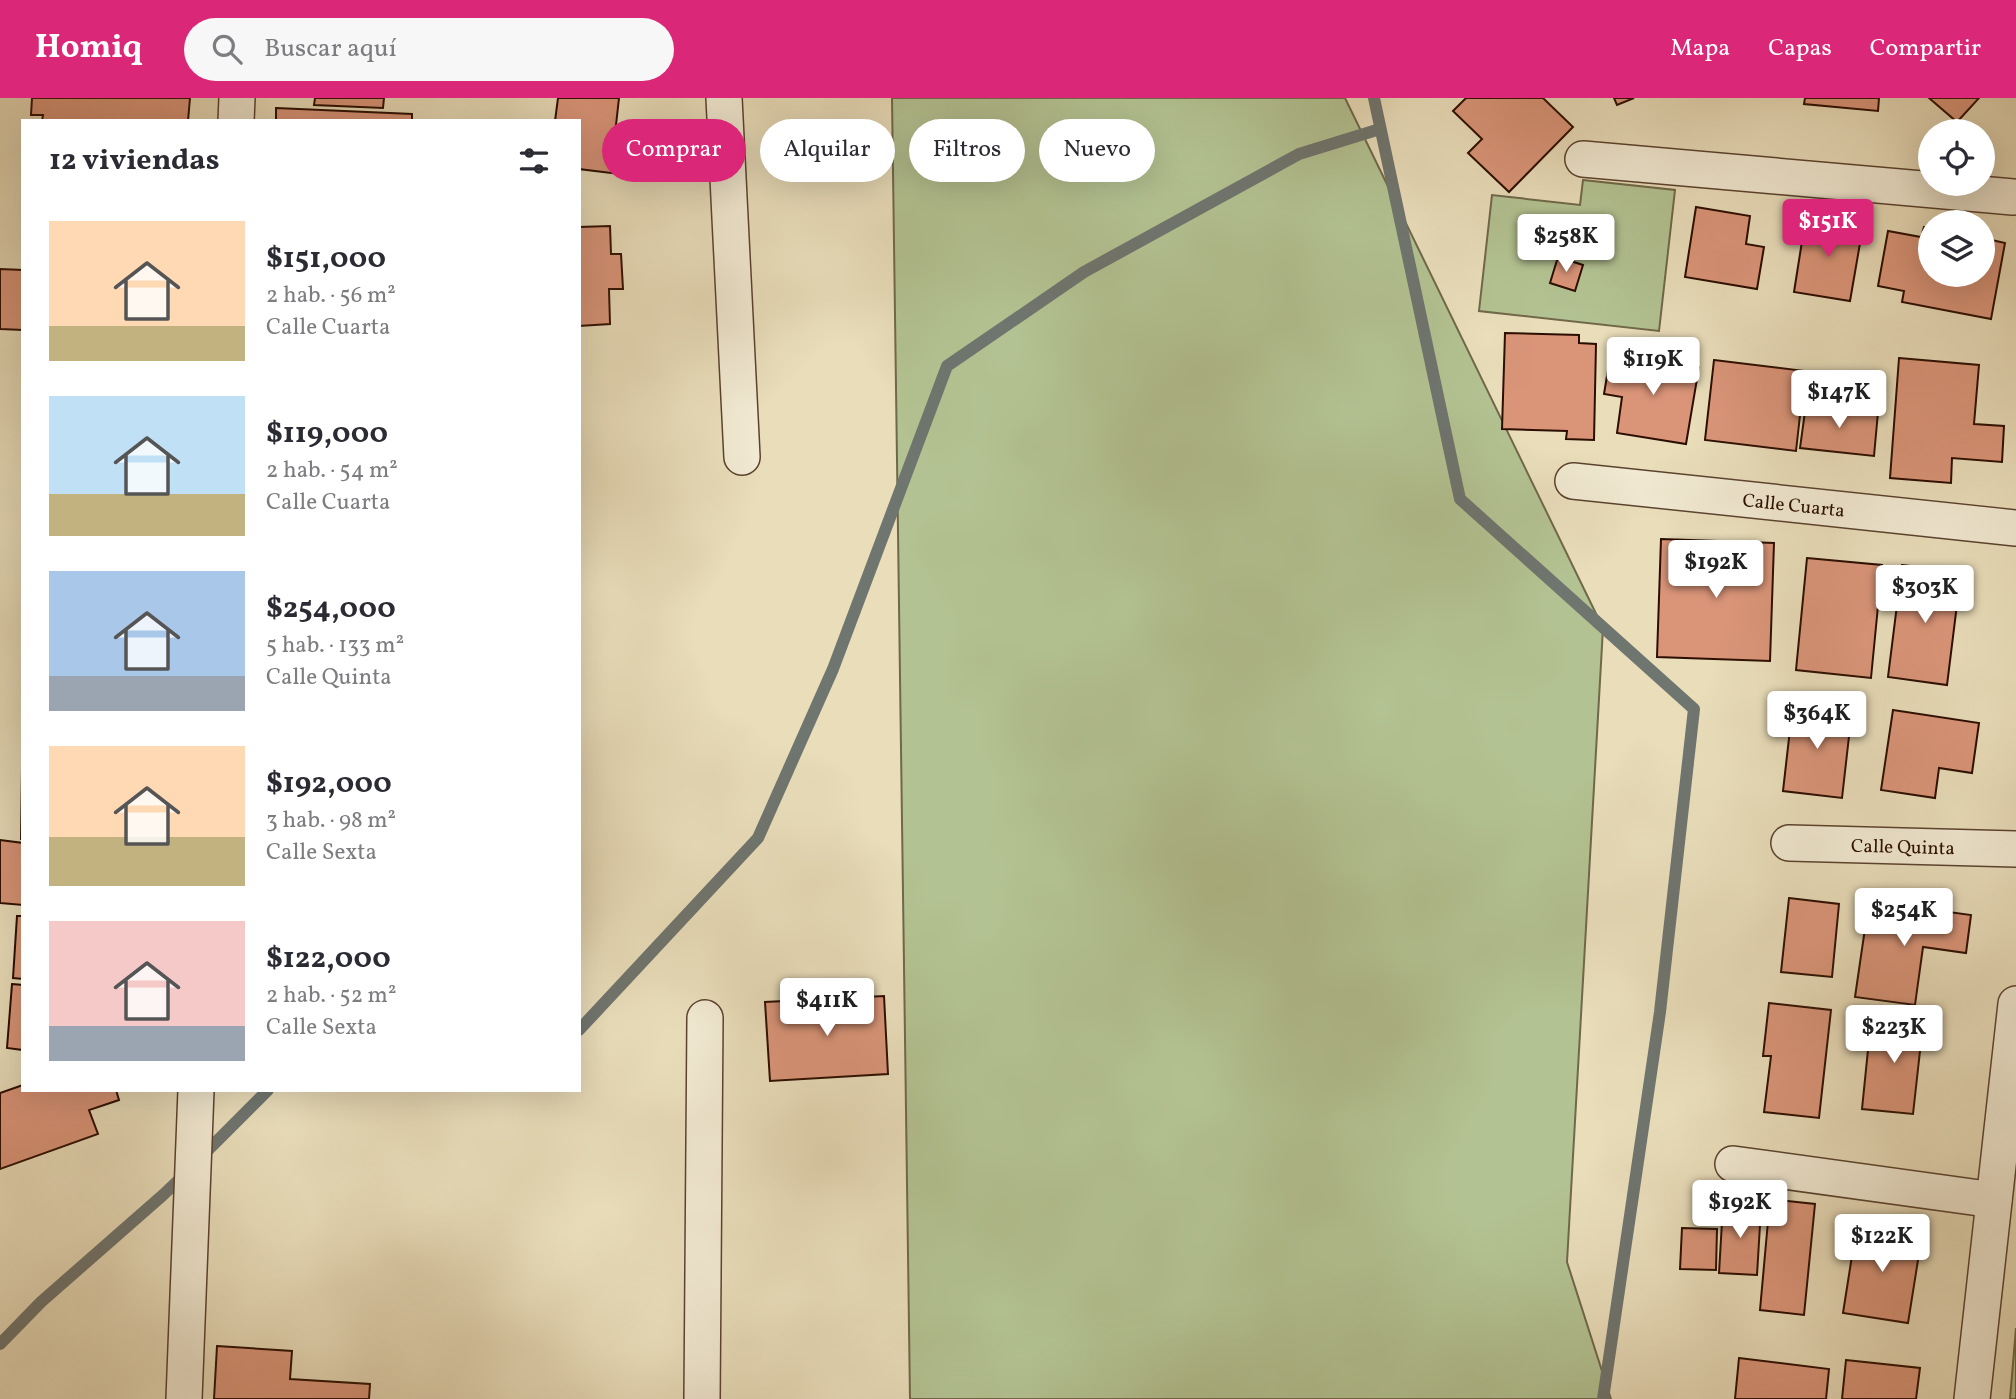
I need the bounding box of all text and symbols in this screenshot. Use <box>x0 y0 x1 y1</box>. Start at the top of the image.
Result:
search box <box>184 18 674 81</box>
text: Homiq <box>35 26 142 72</box>
icon: search <box>208 30 246 68</box>
text: Buscar aquí <box>264 31 397 67</box>
text: Mapa <box>1670 32 1730 66</box>
text: Capas <box>1768 32 1832 66</box>
text: Compartir <box>1870 32 1981 66</box>
chip: Comprar <box>602 119 746 182</box>
chip: Alquilar <box>760 119 895 182</box>
chip: Filtros <box>909 119 1025 182</box>
chip: Nuevo <box>1039 119 1155 182</box>
map controls <box>1918 119 1995 287</box>
button: locate <box>1918 119 1995 196</box>
text: 12 viviendas <box>49 140 220 182</box>
icon: filters <box>515 142 553 180</box>
pin: $151K <box>1779 200 1877 259</box>
text: $151K <box>1798 206 1858 238</box>
button: layers <box>1918 210 1995 287</box>
pin: $258K <box>1517 214 1615 274</box>
text: $258K <box>1533 221 1599 253</box>
text: $151,000 <box>266 238 386 280</box>
icon: home <box>105 249 189 333</box>
text: 2 hab. · 56 m² <box>266 280 396 312</box>
text: Calle Cuarta <box>266 312 390 344</box>
pin: $119K <box>1604 338 1702 397</box>
text: $119K <box>1623 344 1683 376</box>
pin: $147K <box>1790 370 1888 430</box>
text: $147K <box>1807 377 1871 409</box>
text: $119,000 <box>266 413 388 455</box>
icon: home <box>105 424 189 508</box>
text: 2 hab. · 54 m² <box>266 455 398 487</box>
text: Calle Cuarta <box>266 487 390 519</box>
street label: Calle Cuarta <box>1741 488 1846 525</box>
pin: $192K <box>1667 540 1765 600</box>
text: $192K <box>1684 547 1748 579</box>
pin: $303K <box>1876 566 1974 625</box>
text: $303K <box>1892 572 1958 604</box>
text: $254,000 <box>266 588 396 630</box>
icon: home <box>105 599 189 683</box>
text: 5 hab. · 133 m² <box>266 630 404 662</box>
text: Calle Quinta <box>266 662 392 694</box>
pin: $364K <box>1768 692 1866 751</box>
text: $364K <box>1783 698 1851 730</box>
text: $192,000 <box>266 763 392 805</box>
icon: home <box>105 774 189 858</box>
text: 3 hab. · 98 m² <box>266 805 396 837</box>
street label: Calle Quinta <box>1851 834 1955 862</box>
text: Calle Sexta <box>266 837 377 869</box>
pin: $254K <box>1855 888 1953 948</box>
text: $254K <box>1871 895 1937 927</box>
text: $122,000 <box>266 938 391 980</box>
icon: home <box>105 949 189 1033</box>
pin: $411K <box>778 978 876 1038</box>
text: 2 hab. · 52 m² <box>266 980 396 1012</box>
text: $411K <box>796 985 858 1017</box>
pin: $223K <box>1845 1006 1943 1065</box>
text: Calle Sexta <box>266 1012 377 1044</box>
text: $223K <box>1862 1012 1926 1044</box>
pin: $192K <box>1691 1180 1789 1240</box>
text: $192K <box>1708 1187 1772 1219</box>
pin: $122K <box>1833 1214 1931 1274</box>
text: $122K <box>1851 1221 1913 1253</box>

